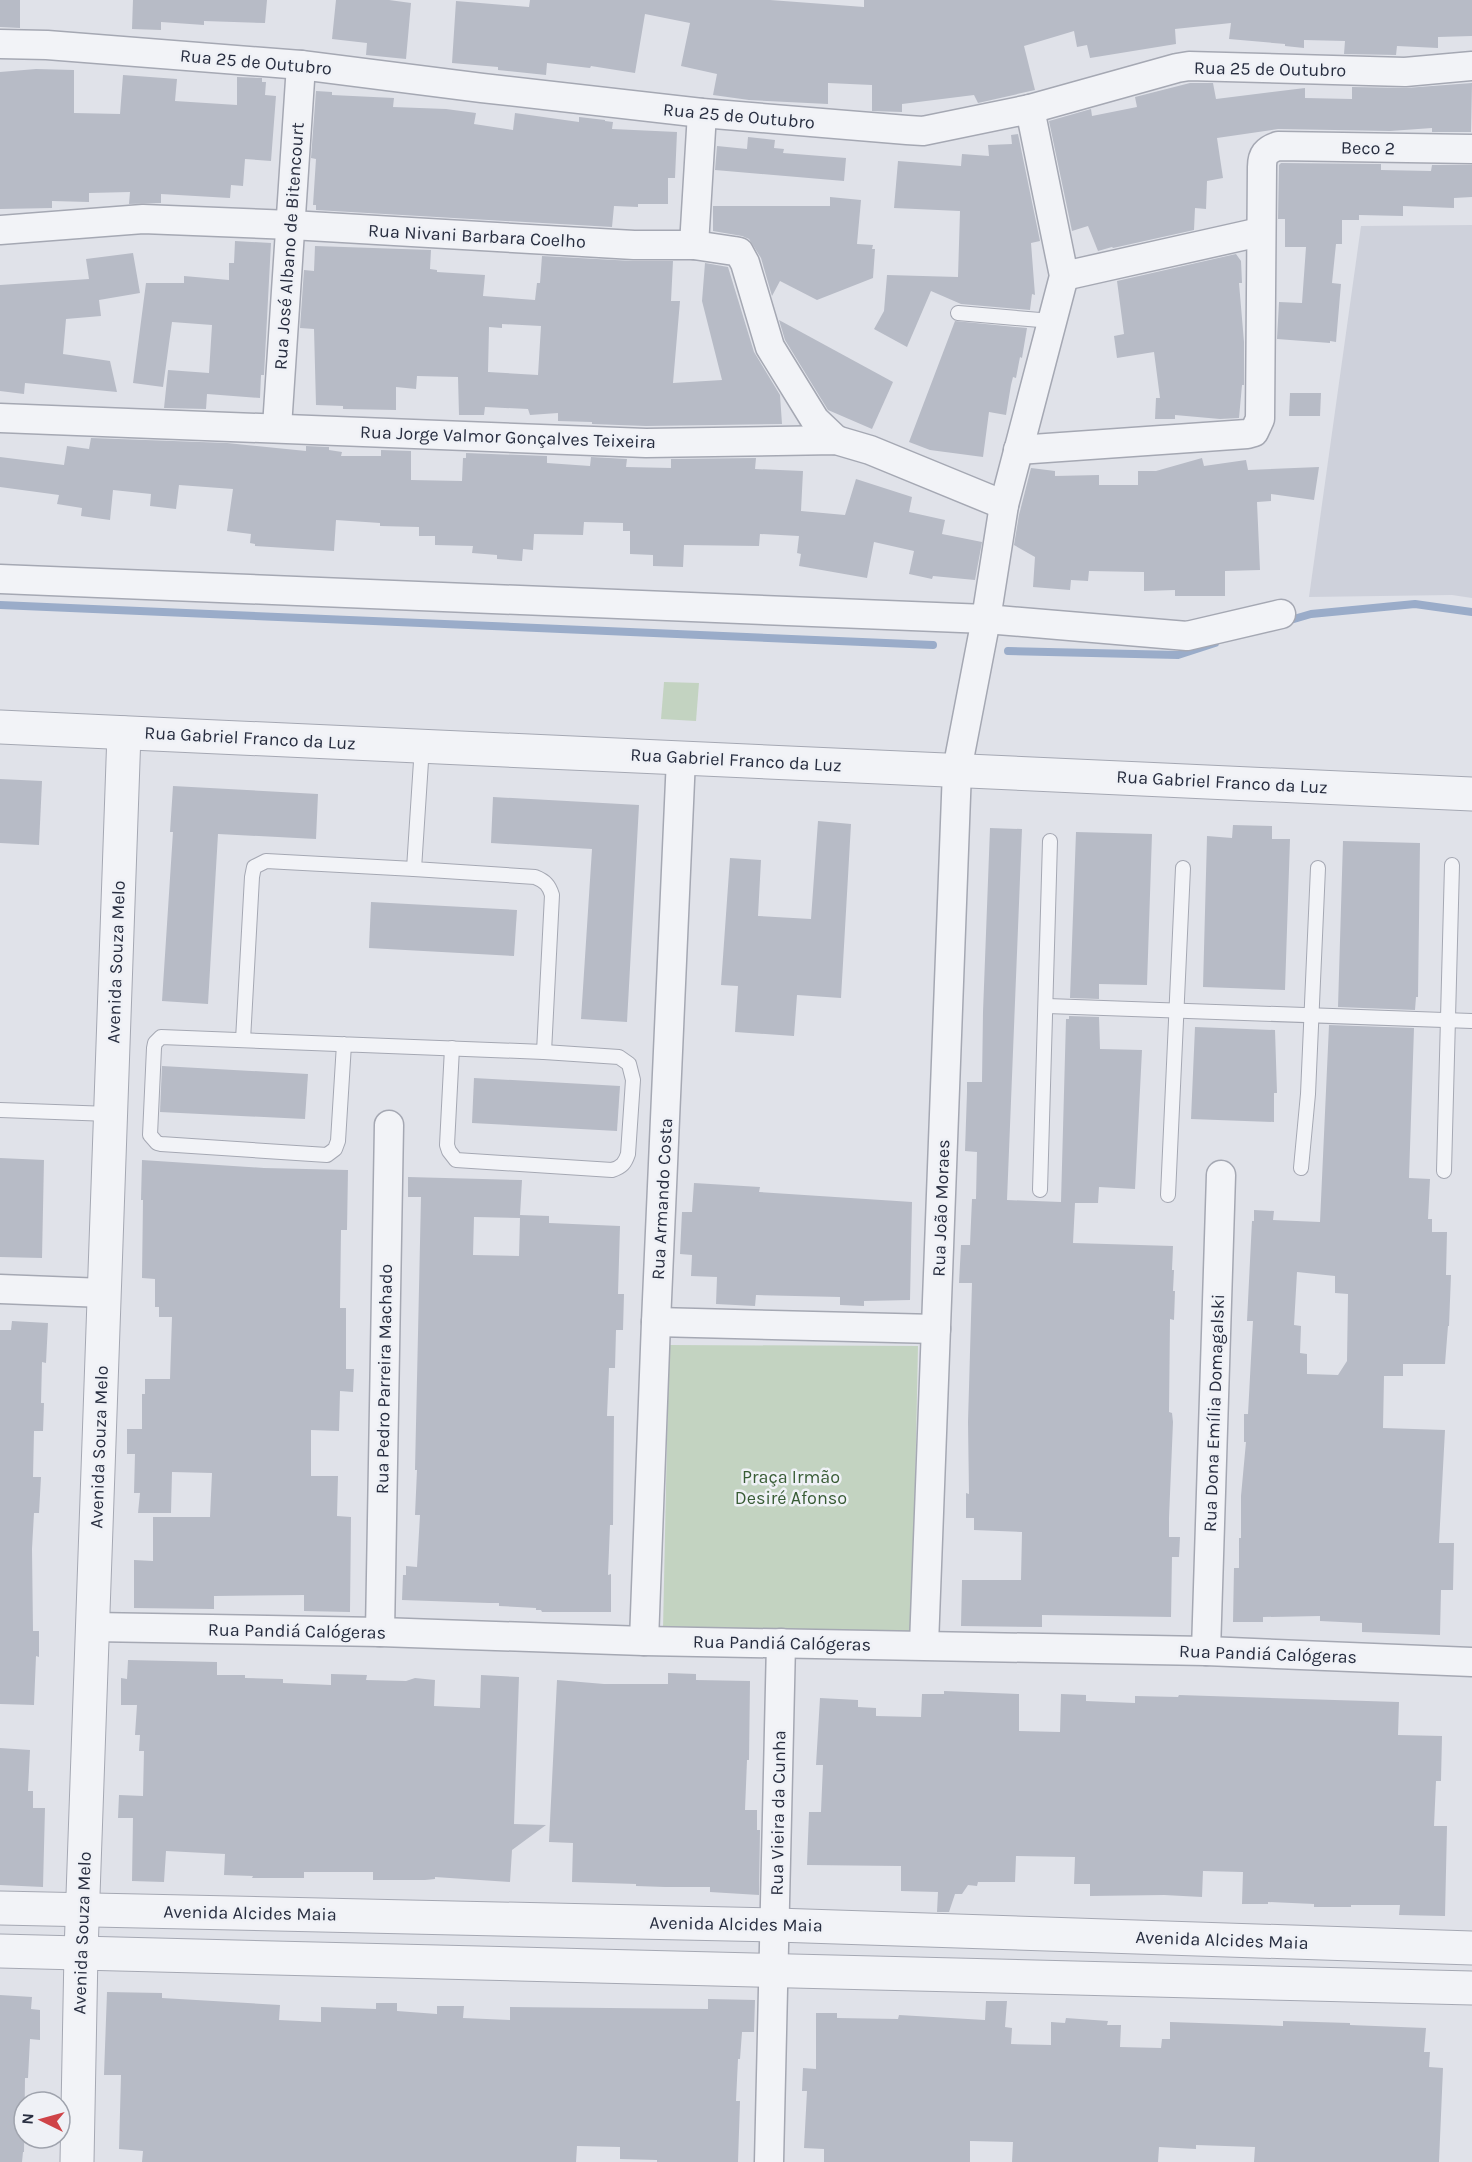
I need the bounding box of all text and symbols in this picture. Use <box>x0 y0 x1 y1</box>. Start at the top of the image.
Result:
street label: Rua 25 de Outubro <box>179 44 333 80</box>
street label: Rua 25 de Outubro <box>1194 57 1346 81</box>
street label: Rua 25 de Outubro <box>662 98 816 134</box>
street label: Rua José Albano de Bitencourt <box>269 121 309 370</box>
street label: Beco 2 <box>1341 137 1395 159</box>
street label: Rua Nivani Barbara Coelho <box>368 219 586 253</box>
street label: Rua Jorge Valmor Gonçalves Teixeira <box>360 421 656 453</box>
street label: Rua Gabriel Franco da Luz <box>144 721 356 755</box>
street label: Rua Gabriel Franco da Luz <box>630 743 842 777</box>
street label: Rua Gabriel Franco da Luz <box>1116 765 1328 799</box>
street label: Avenida Souza Melo <box>102 880 130 1044</box>
street label: Rua Armando Costa <box>647 1117 677 1281</box>
street label: Rua João Moraes <box>928 1139 954 1277</box>
street label: Rua Pedro Parreira Machado <box>371 1264 397 1494</box>
street label: Rua Dona Emília Domagalski <box>1199 1294 1229 1532</box>
street label: Avenida Souza Melo <box>85 1365 113 1529</box>
park label: Praça Irmão Desiré Afonso <box>735 1466 847 1509</box>
street label: Rua Pandiá Calógeras <box>208 1618 386 1644</box>
street label: Rua Pandiá Calógeras <box>693 1630 871 1656</box>
street label: Rua Pandiá Calógeras <box>1179 1640 1357 1668</box>
street label: Rua Vieira da Cunha <box>766 1730 790 1896</box>
street label: Avenida Souza Melo <box>68 1851 96 2015</box>
street label: Avenida Alcides Maia <box>163 1900 337 1926</box>
street label: Avenida Alcides Maia <box>649 1911 823 1937</box>
street label: Avenida Alcides Maia <box>1135 1926 1309 1954</box>
north arrow <box>12 2090 72 2150</box>
text: N <box>18 2112 38 2125</box>

